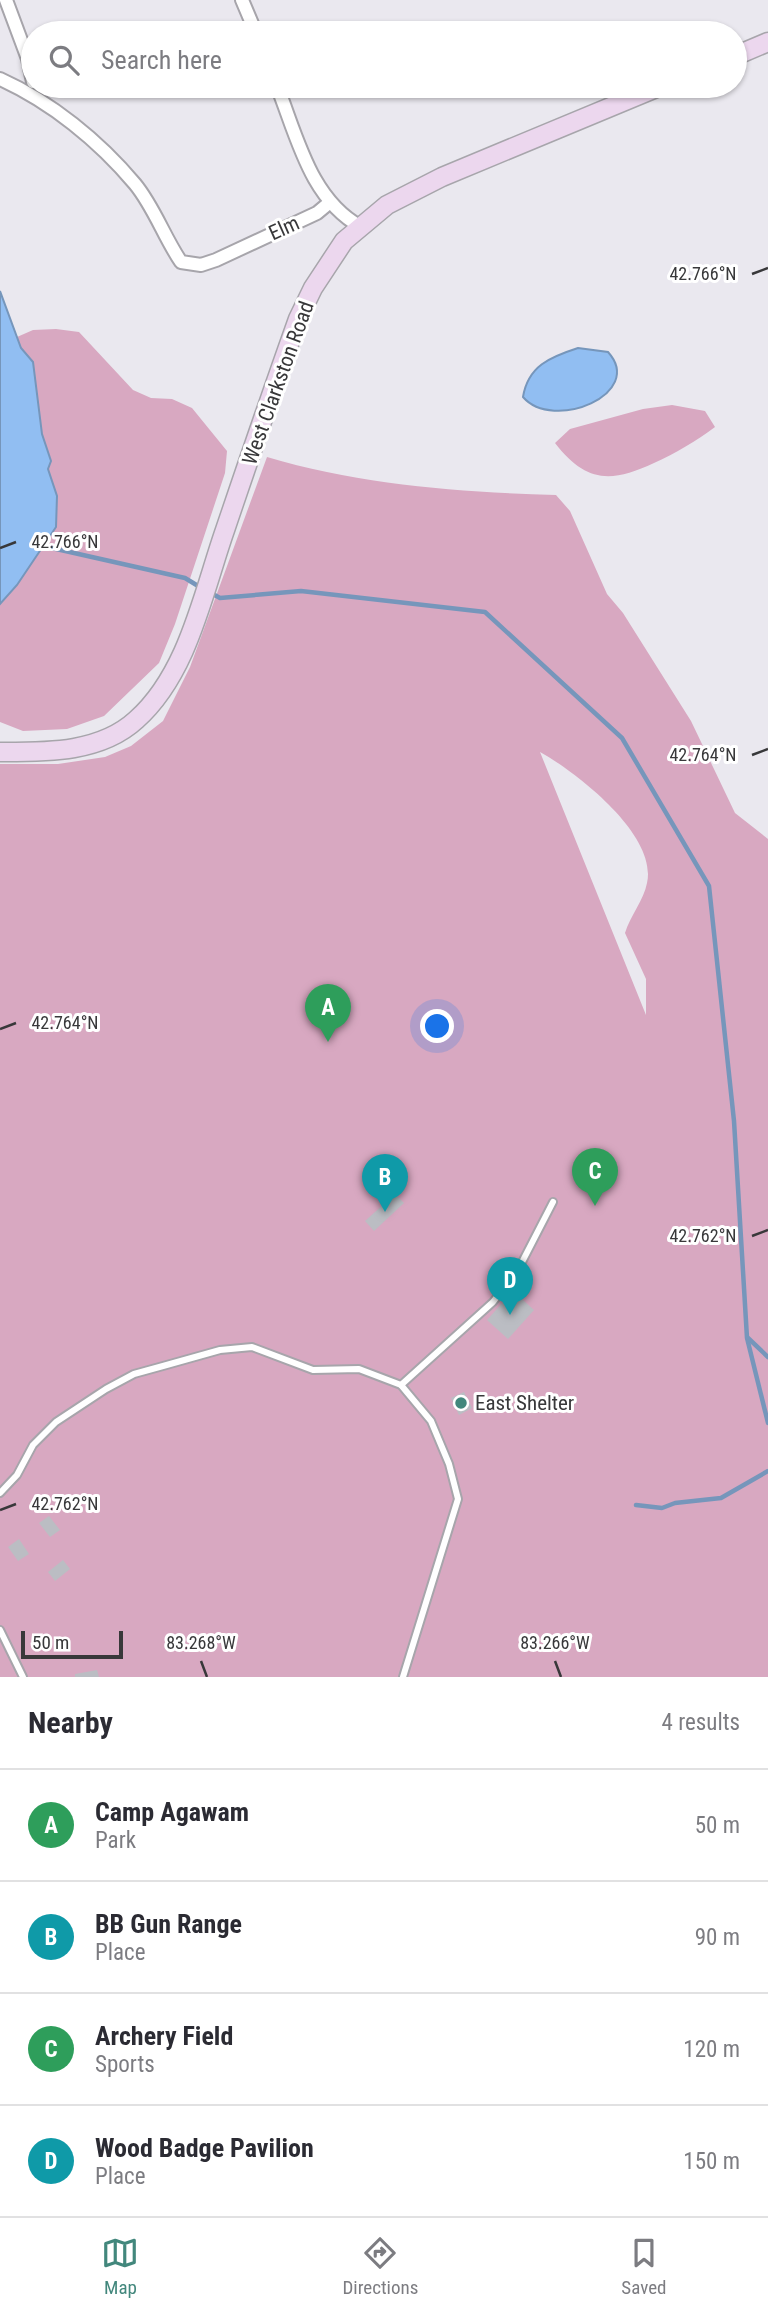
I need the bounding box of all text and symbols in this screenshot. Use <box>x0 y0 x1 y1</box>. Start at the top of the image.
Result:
search box <box>21 21 747 98</box>
icon: search <box>45 41 83 79</box>
text: Search here <box>101 45 222 75</box>
street label: Elm <box>265 211 303 245</box>
text: 42.766°N <box>669 263 737 284</box>
street label: West Clarkston Road <box>237 298 319 468</box>
text: 42.766°N <box>31 531 99 552</box>
text: 42.764°N <box>669 744 737 765</box>
pin: A <box>305 984 351 1042</box>
your location <box>420 1009 454 1043</box>
text: 42.764°N <box>31 1012 99 1033</box>
pin: C <box>572 1148 618 1206</box>
pin: B <box>362 1154 408 1212</box>
text: 42.762°N <box>669 1225 737 1246</box>
pin: D <box>487 1257 533 1315</box>
place label: East Shelter <box>475 1391 574 1415</box>
marker: East Shelter <box>453 1395 469 1411</box>
text: 42.762°N <box>31 1493 99 1514</box>
scale bar <box>21 1628 122 1660</box>
text: 50 m <box>32 1631 69 1654</box>
text: 83.268°W <box>166 1632 236 1653</box>
text: 83.266°W <box>520 1632 590 1653</box>
text: Nearby <box>28 1705 113 1740</box>
text: 4 results <box>662 1709 740 1736</box>
text: Camp Agawam <box>95 1797 249 1827</box>
text: A <box>44 1812 58 1839</box>
text: 50 m <box>695 1812 740 1839</box>
text: Park <box>95 1827 136 1854</box>
text: BB Gun Range <box>95 1909 242 1939</box>
text: B <box>45 1924 57 1951</box>
text: 90 m <box>695 1924 740 1951</box>
text: Place <box>95 1939 145 1966</box>
text: Archery Field <box>95 2021 233 2051</box>
text: C <box>44 2036 58 2063</box>
text: 120 m <box>683 2036 740 2063</box>
text: Sports <box>95 2051 155 2078</box>
text: Wood Badge Pavilion <box>95 2133 314 2163</box>
text: D <box>45 2148 58 2175</box>
text: 150 m <box>683 2148 740 2175</box>
text: Place <box>95 2163 145 2190</box>
tab: Map <box>101 2234 139 2299</box>
tab: Directions <box>342 2234 418 2299</box>
tab: Saved <box>621 2234 667 2299</box>

